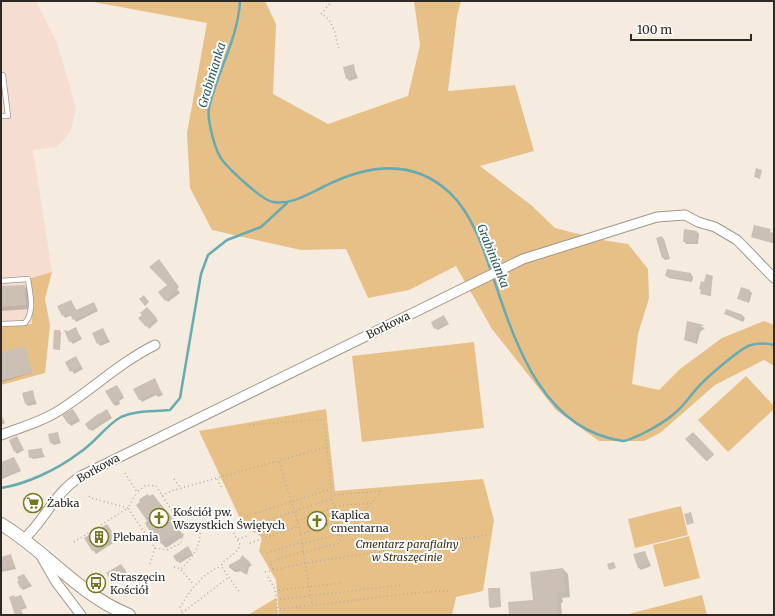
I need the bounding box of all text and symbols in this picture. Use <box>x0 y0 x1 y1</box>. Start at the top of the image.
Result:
scale bar <box>631 16 751 42</box>
text: 100 m <box>637 22 672 37</box>
water label: Grabinianka <box>194 40 229 109</box>
water label: Grabinianka <box>474 222 513 290</box>
street label: Borkowa <box>364 308 412 342</box>
street label: Borkowa <box>74 450 122 486</box>
supermarket icon: Żabka <box>22 492 44 514</box>
place label: Żabka <box>47 496 80 510</box>
place label: Kościół pw. Wszystkich Świętych <box>172 505 286 532</box>
church icon: Kościół pw. Wszystkich Świętych <box>148 507 170 529</box>
place label: Kaplica cmentarna <box>331 508 389 535</box>
church icon: Kaplica cmentarna <box>306 510 328 532</box>
building icon: Plebania <box>88 526 110 548</box>
place label: Plebania <box>113 530 158 544</box>
park label: Cmentarz parafialny w Straszęcinie <box>355 537 459 564</box>
place label: Straszęcin Kościół <box>110 570 166 597</box>
bus stop icon: Straszęcin Kościół <box>85 572 107 594</box>

